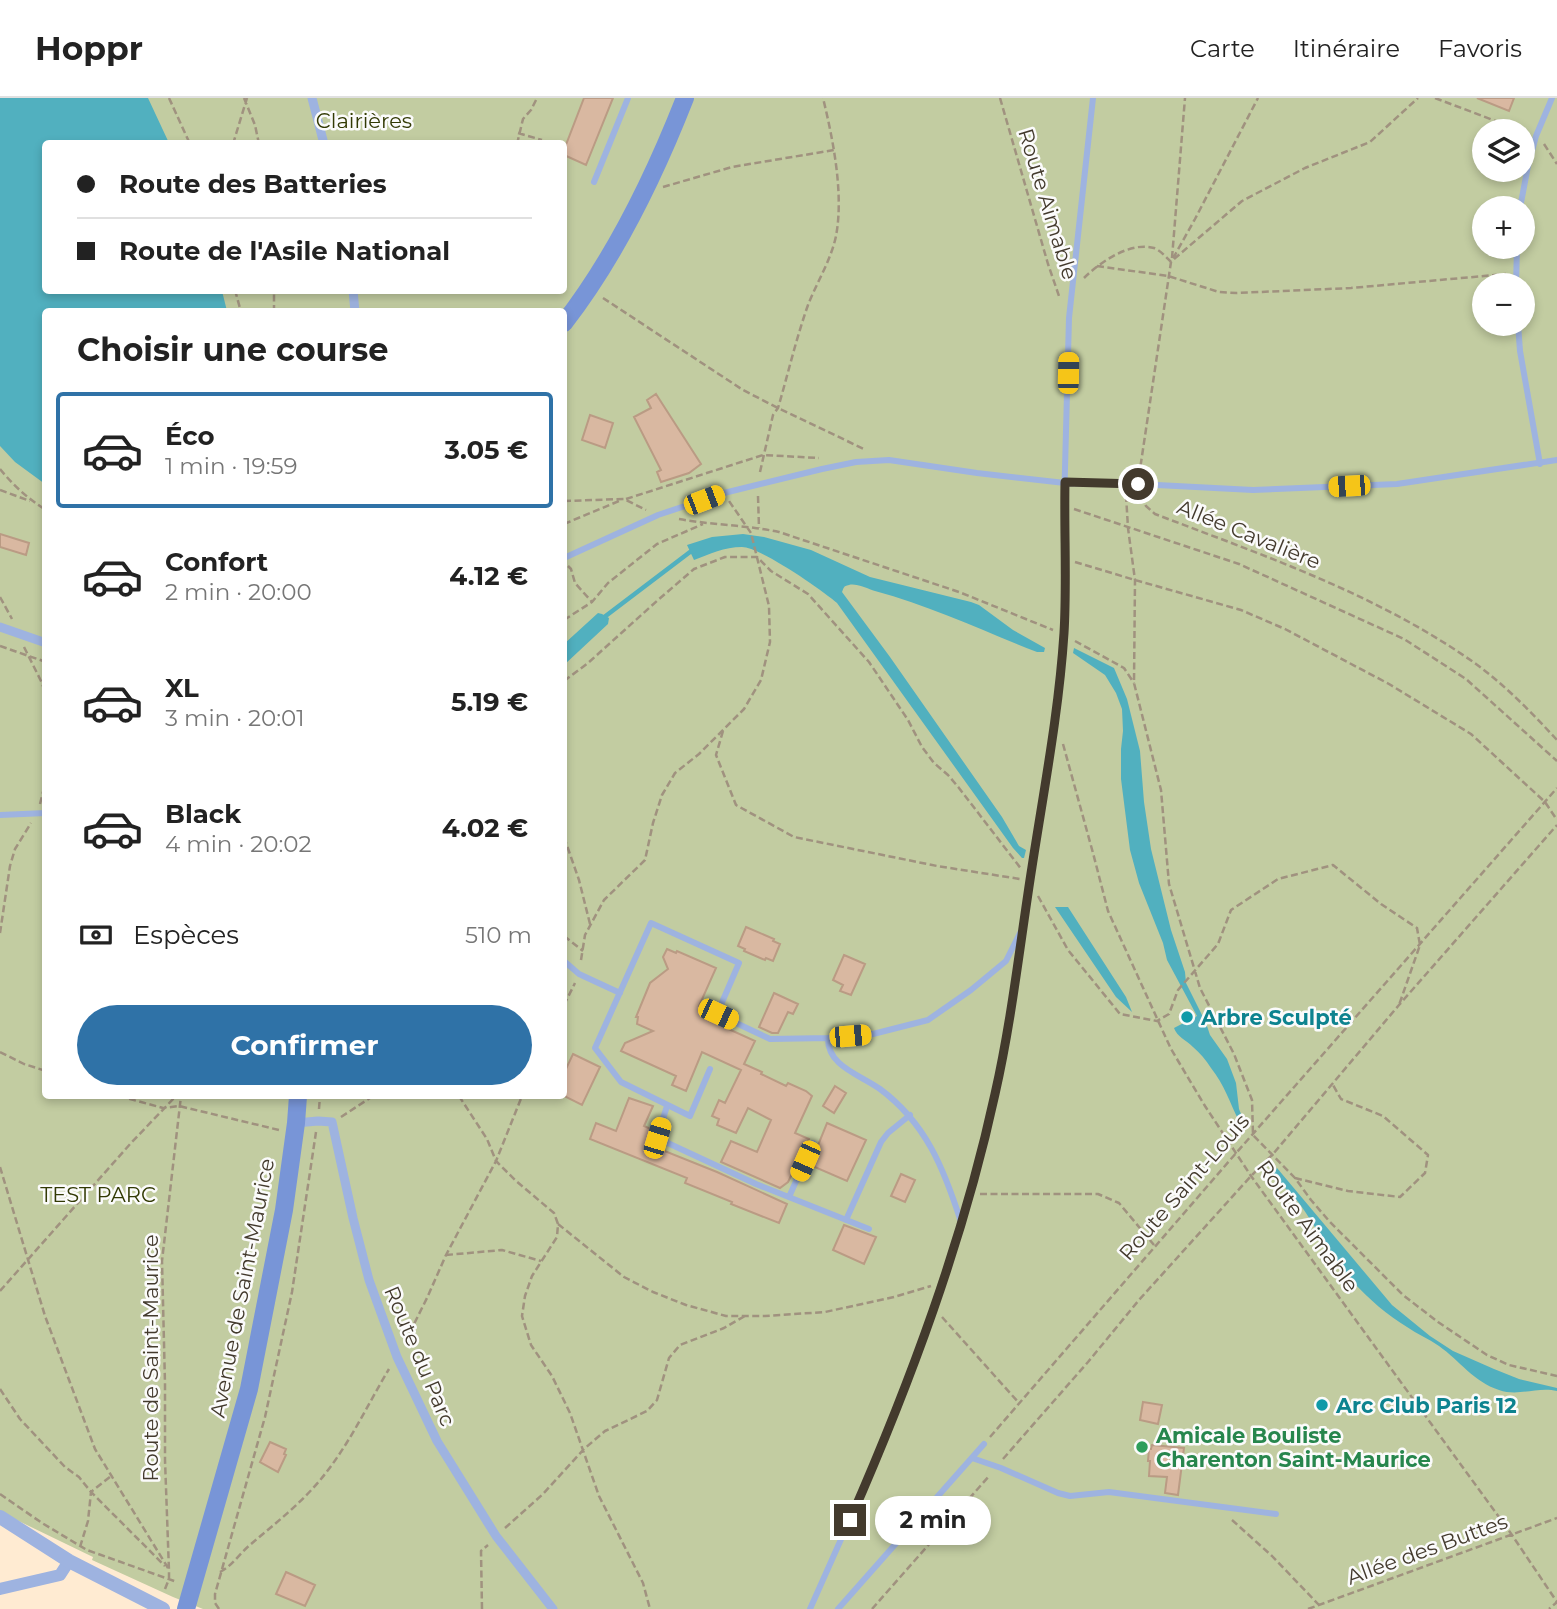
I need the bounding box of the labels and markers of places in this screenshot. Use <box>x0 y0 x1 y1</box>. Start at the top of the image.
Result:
place label: Arbre Sculpté <box>1200 1005 1352 1030</box>
marker: Arbre Sculpté <box>1179 1009 1195 1025</box>
place label: Arc Club Paris 12 <box>1335 1393 1517 1418</box>
marker: Arc Club Paris 12 <box>1314 1397 1330 1413</box>
place label: Amicale Bouliste Charenton Saint-Maurice <box>1155 1423 1431 1472</box>
marker: Amicale Bouliste Charenton Saint-Maurice <box>1134 1439 1150 1455</box>

